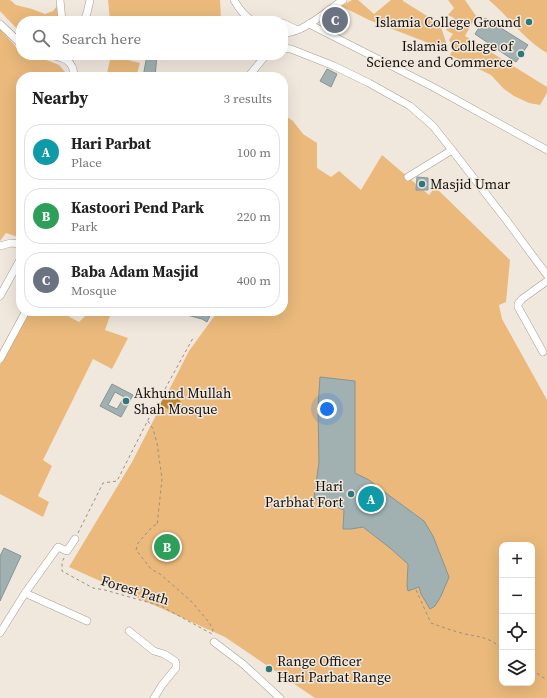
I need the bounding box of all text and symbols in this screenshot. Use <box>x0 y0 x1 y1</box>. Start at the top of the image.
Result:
pin: C <box>322 5 348 35</box>
place label: Islamia College Ground <box>375 12 521 32</box>
search box <box>16 16 288 60</box>
marker: Islamia College Ground <box>524 17 534 27</box>
icon: search <box>30 27 52 49</box>
text: Search here <box>62 28 141 49</box>
place label: Islamia College of Science and Commerce <box>367 36 514 72</box>
marker: Islamia College of Science and Commerce <box>516 49 526 59</box>
text: Nearby <box>32 86 88 110</box>
text: 3 results <box>224 90 272 107</box>
text: Hari Parbat <box>71 133 151 154</box>
text: A <box>42 144 50 161</box>
text: 100 m <box>237 144 271 161</box>
text: Place <box>71 154 102 171</box>
place label: Masjid Umar <box>430 174 510 194</box>
marker: Masjid Umar <box>417 179 427 189</box>
text: Kastoori Pend Park <box>71 197 204 218</box>
text: B <box>42 208 50 225</box>
text: 220 m <box>237 208 271 225</box>
text: Park <box>71 218 98 235</box>
text: Baba Adam Masjid <box>71 261 198 282</box>
text: C <box>42 272 50 289</box>
text: 400 m <box>237 272 271 289</box>
text: Mosque <box>71 282 117 299</box>
place label: Akhund Mullah Shah Mosque <box>134 383 231 419</box>
marker: Akhund Mullah Shah Mosque <box>121 396 131 406</box>
your location <box>317 399 337 419</box>
place label: Hari Parbhat Fort <box>265 476 343 512</box>
pin: A <box>358 484 384 514</box>
marker: Hari Parbhat Fort <box>346 489 356 499</box>
pin: B <box>154 532 180 562</box>
map controls <box>499 542 535 686</box>
button: + <box>499 542 535 578</box>
street label: Forest Path <box>98 570 172 610</box>
button: − <box>499 578 535 614</box>
button: locate <box>499 614 535 650</box>
button: layers <box>499 650 535 686</box>
place label: Range Officer Hari Parbat Range <box>277 651 391 687</box>
marker: Range Officer Hari Parbat Range <box>264 664 274 674</box>

